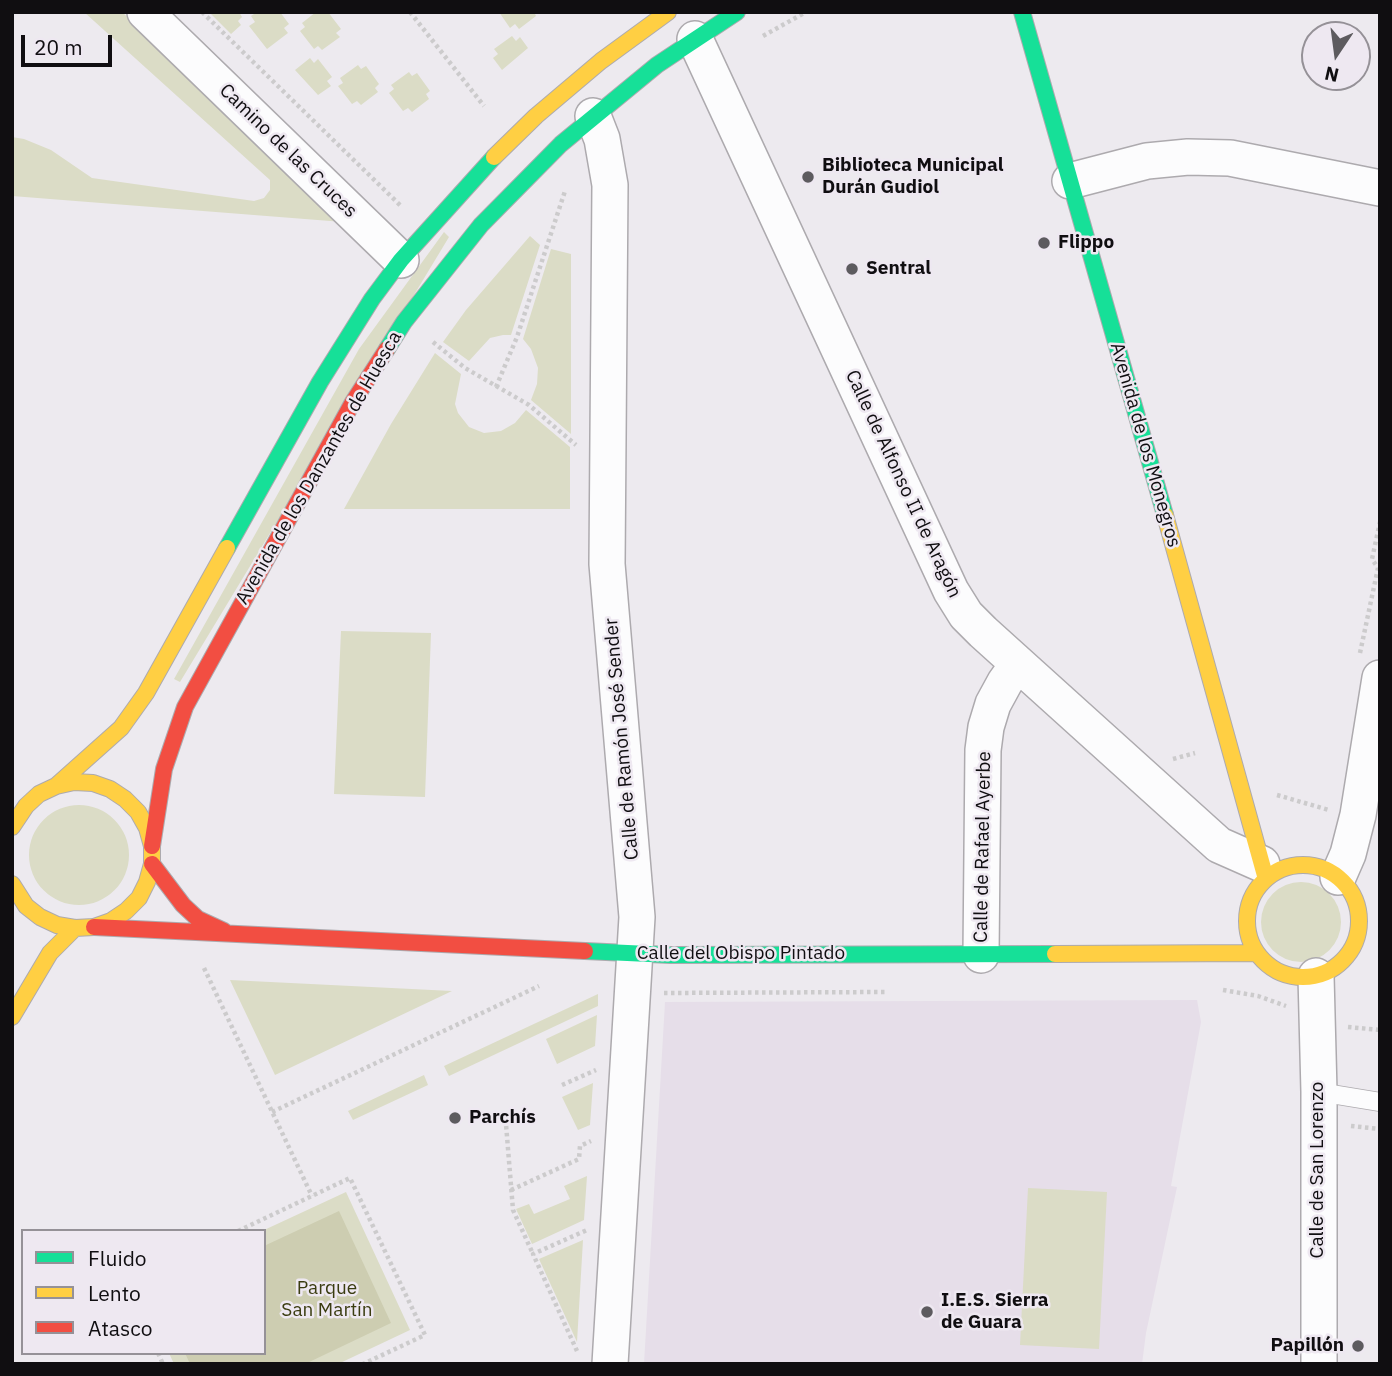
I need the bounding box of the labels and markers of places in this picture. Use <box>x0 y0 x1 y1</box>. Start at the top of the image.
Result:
place label: Biblioteca Municipal Durán Gudiol <box>822 155 1003 199</box>
marker: Biblioteca Municipal Durán Gudiol <box>800 169 816 185</box>
place label: Flippo <box>1058 232 1114 254</box>
marker: Flippo <box>1036 235 1052 251</box>
place label: Sentral <box>866 258 931 280</box>
marker: Sentral <box>844 261 860 277</box>
place label: Parchís <box>469 1107 536 1129</box>
marker: Parchís <box>447 1110 463 1126</box>
place label: I.E.S. Sierra de Guara <box>941 1290 1049 1334</box>
marker: I.E.S. Sierra de Guara <box>919 1304 935 1320</box>
place label: Papillón <box>1271 1335 1344 1357</box>
marker: Papillón <box>1350 1338 1366 1354</box>

